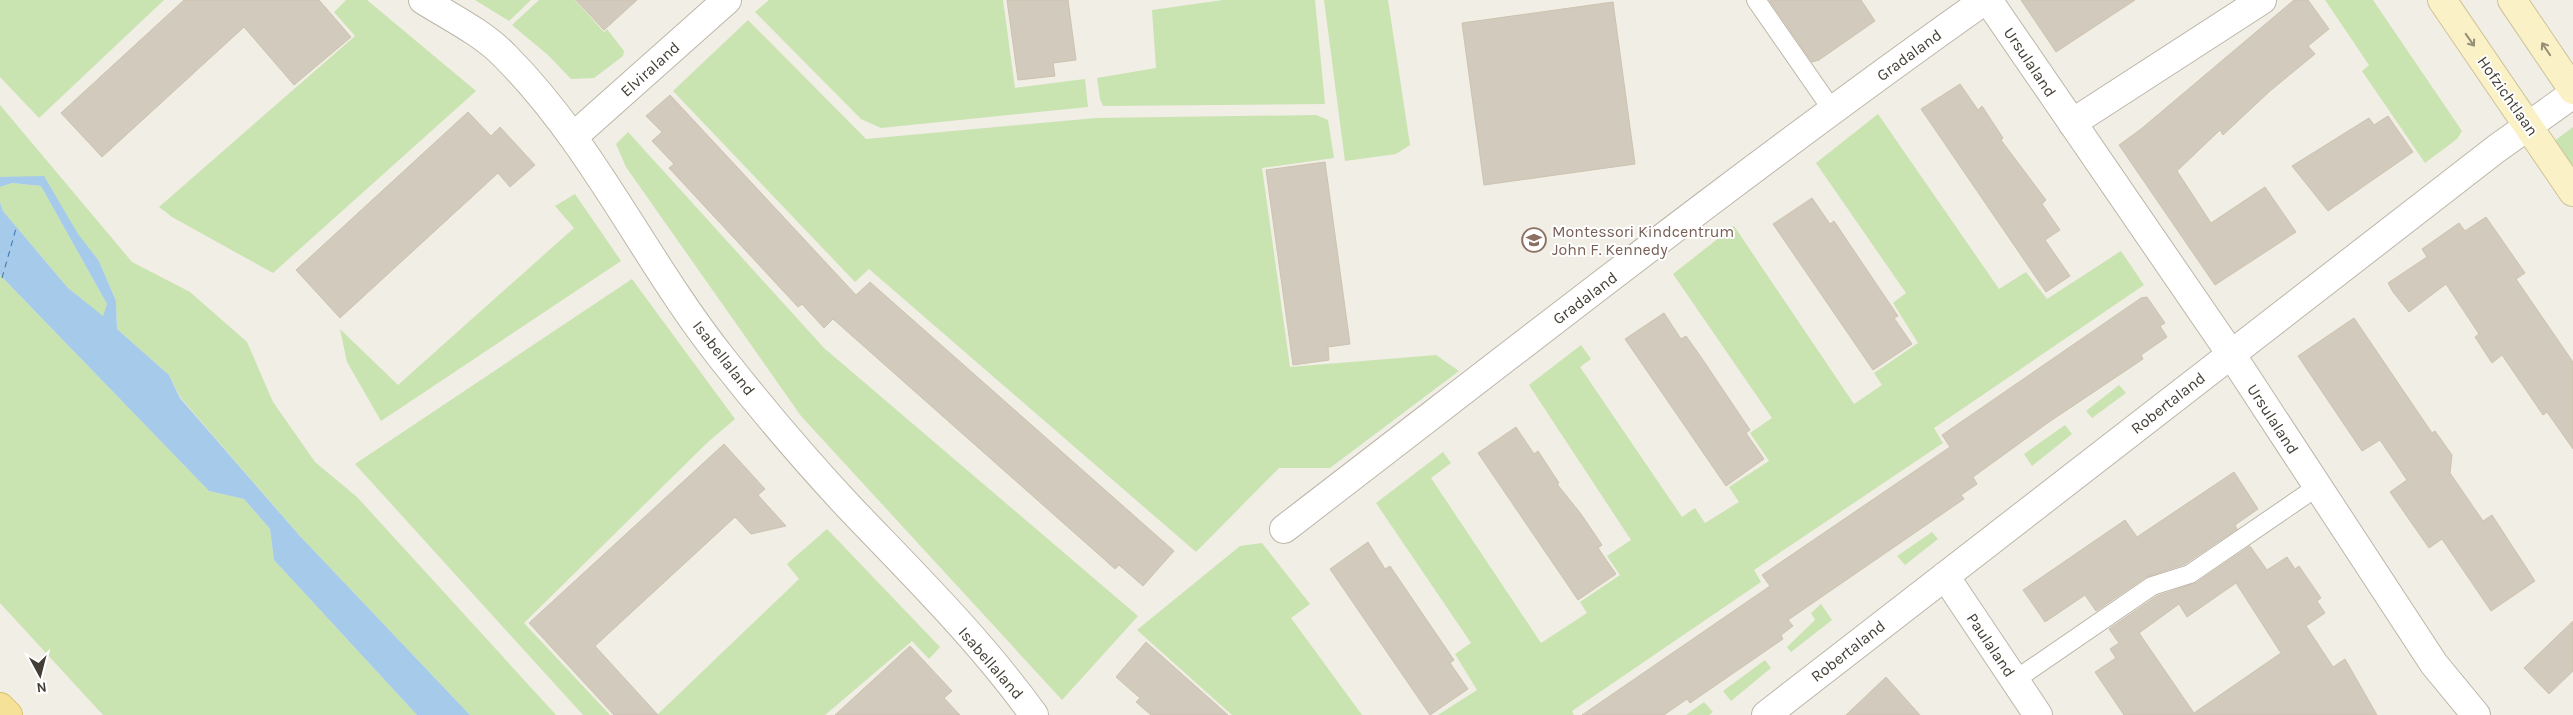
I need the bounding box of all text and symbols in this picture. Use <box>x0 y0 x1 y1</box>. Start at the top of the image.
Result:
street label: Ursulaland <box>2000 24 2060 100</box>
street label: Gradaland <box>1873 25 1945 85</box>
one-way arrow <box>2465 33 2475 47</box>
street label: Elviraland <box>616 37 684 101</box>
one-way arrow <box>2541 43 2551 57</box>
street label: Hofzichtlaan <box>2474 52 2542 140</box>
place label: Montessori Kindcentrum John F. Kennedy <box>1552 222 1734 259</box>
school or university icon: Montessori Kindcentrum John F. Kennedy <box>1521 227 1547 253</box>
street label: Gradaland <box>1549 268 1621 328</box>
street label: Isabellaland <box>689 317 759 399</box>
street label: Robertaland <box>2127 368 2209 438</box>
street label: Ursulaland <box>2243 380 2303 458</box>
street label: Paulaland <box>1963 609 2019 681</box>
street label: Robertaland <box>1807 616 1889 686</box>
street label: Isabellaland <box>954 623 1028 703</box>
north arrow <box>15 650 65 700</box>
text: N <box>36 678 48 696</box>

